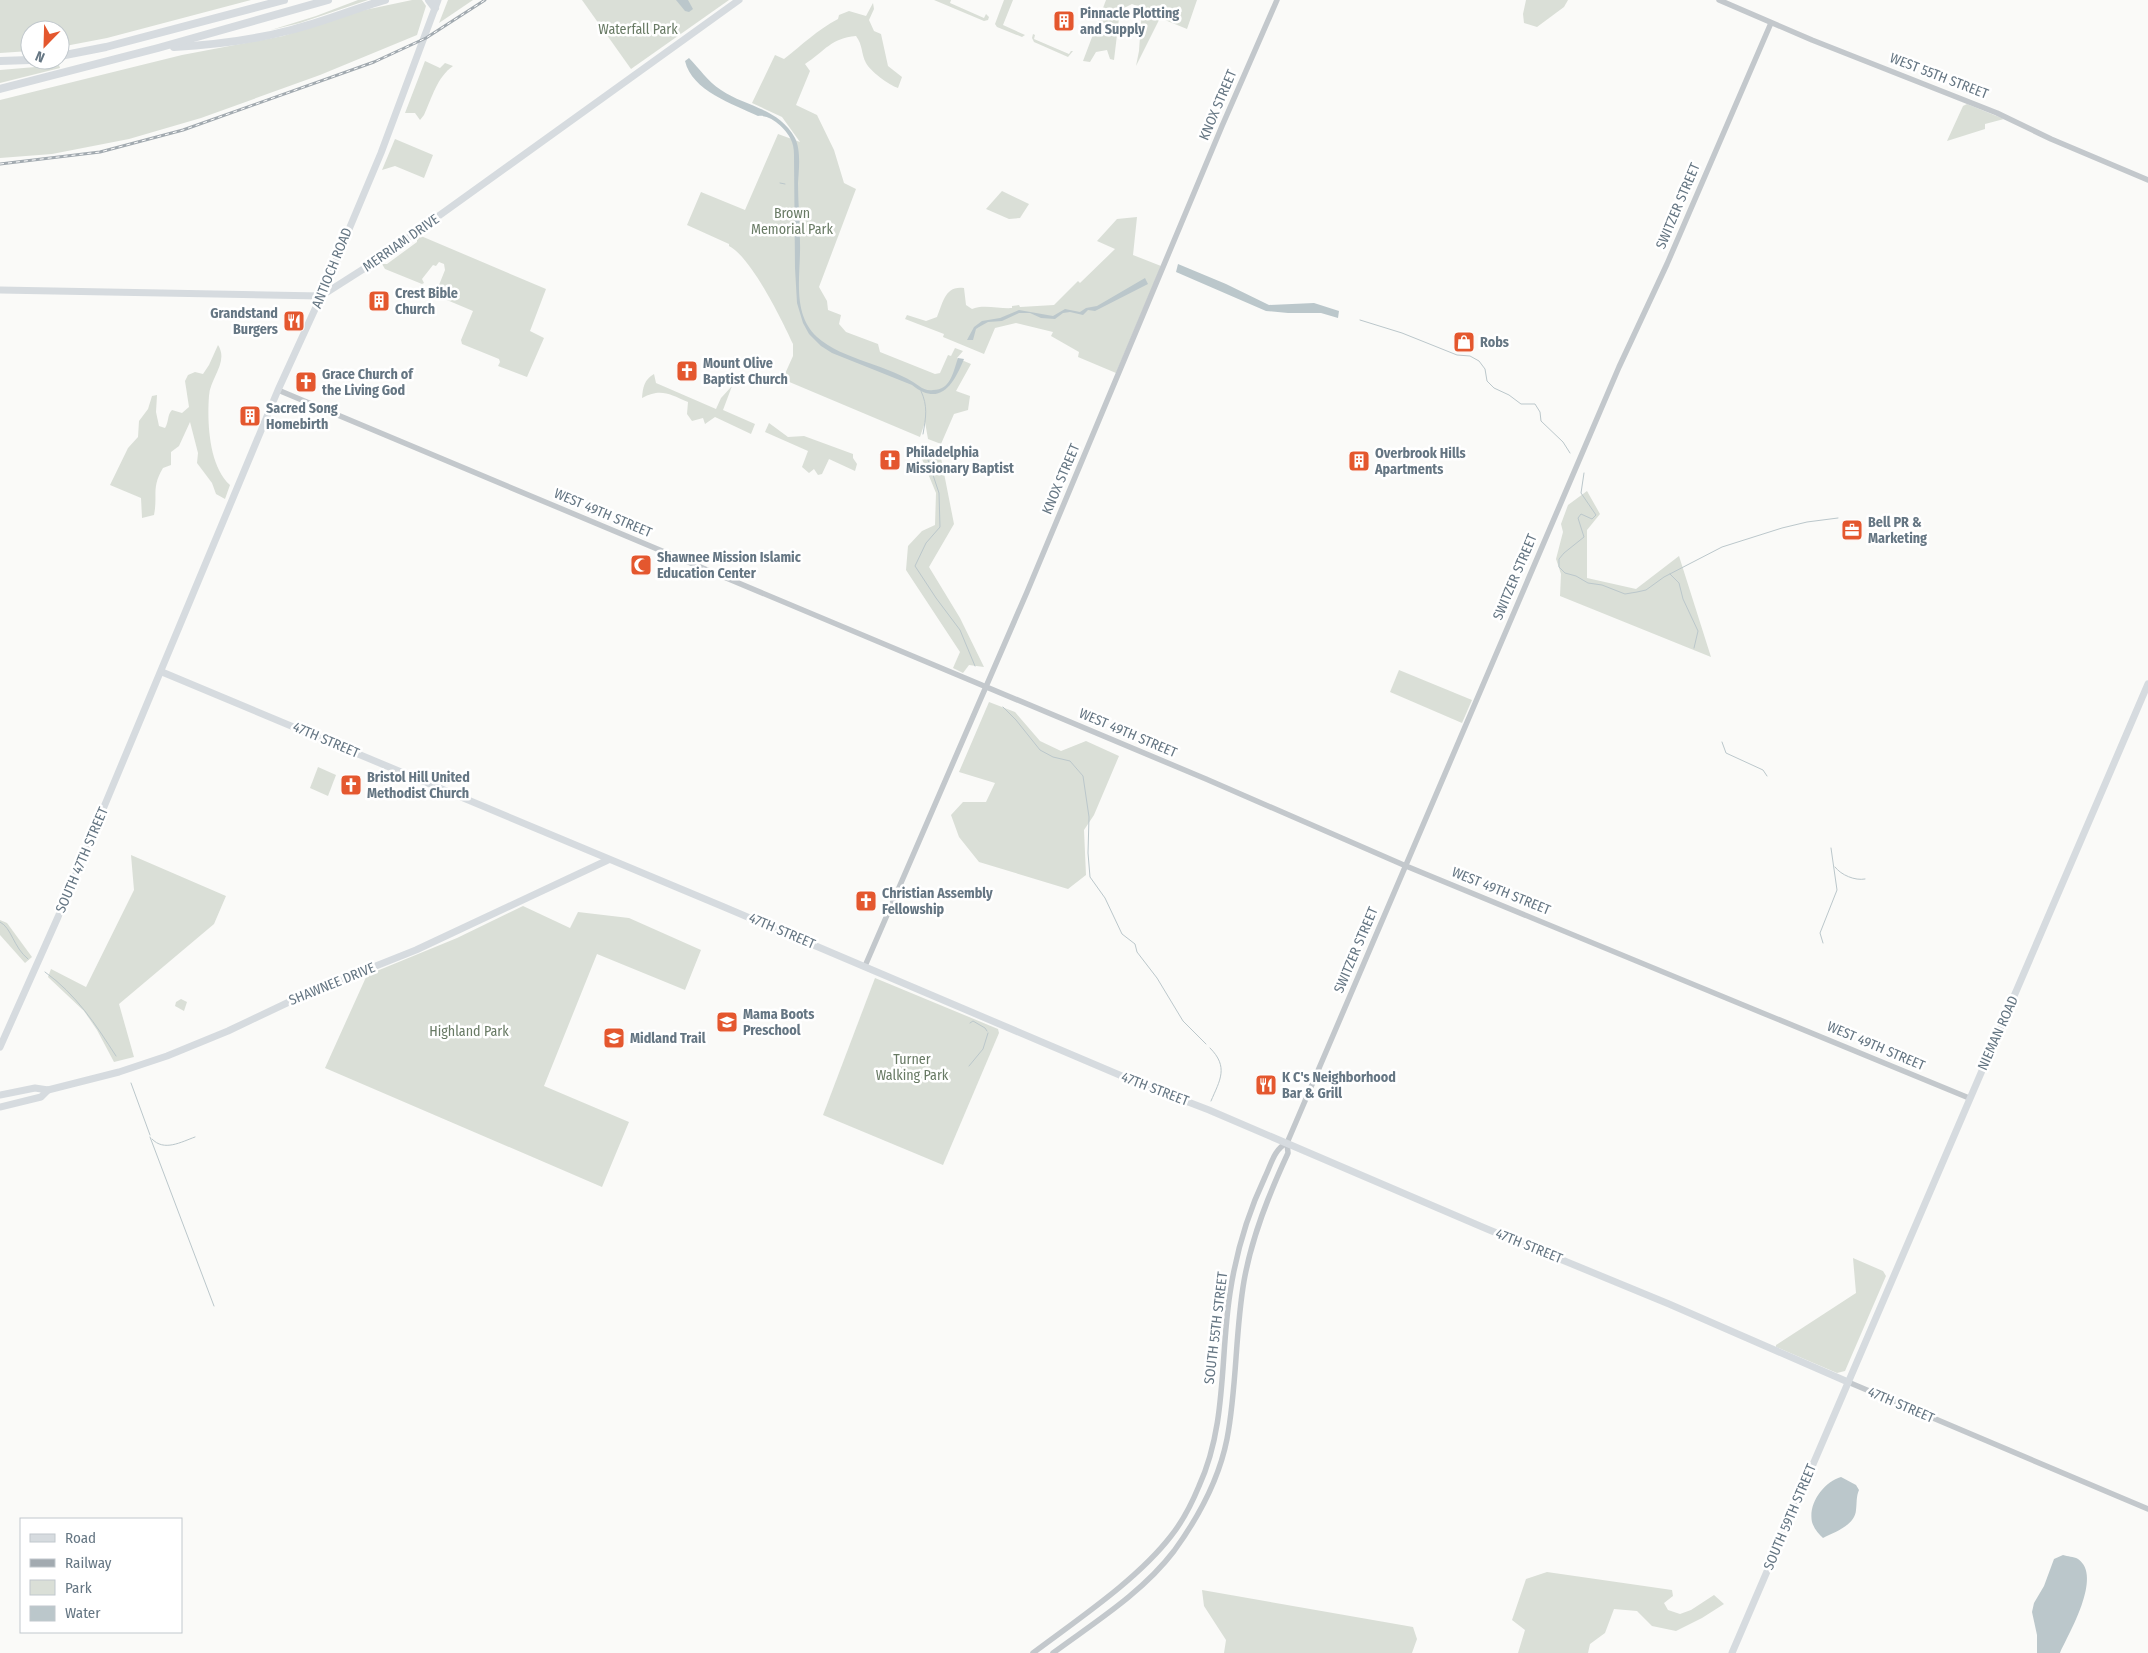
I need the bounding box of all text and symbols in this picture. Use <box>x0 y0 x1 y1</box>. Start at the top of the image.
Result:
place label: Pinnacle Plotting and Supply <box>1080 5 1179 38</box>
building icon: Pinnacle Plotting and Supply <box>1052 9 1076 33</box>
north arrow <box>20 20 70 70</box>
park label: Waterfall Park <box>598 21 678 38</box>
text: N <box>33 47 47 66</box>
street label: WEST 55TH STREET <box>1887 49 1991 103</box>
street label: KNOX STREET <box>1196 67 1241 143</box>
street label: SWITZER STREET <box>1652 160 1704 252</box>
park label: Brown Memorial Park <box>751 205 833 238</box>
street label: MERRIAM DRIVE <box>360 210 443 276</box>
street label: ANTIOCH ROAD <box>308 225 356 311</box>
place label: Crest Bible Church <box>395 285 458 318</box>
building icon: Crest Bible Church <box>367 289 391 313</box>
place label: Grandstand Burgers <box>210 305 278 338</box>
restaurant icon: Grandstand Burgers <box>282 309 306 333</box>
shop icon: Robs <box>1452 330 1476 354</box>
place label: Robs <box>1480 334 1509 351</box>
place label: Mount Olive Baptist Church <box>703 355 788 388</box>
church icon: Mount Olive Baptist Church <box>675 359 699 383</box>
place label: Grace Church of the Living God <box>322 366 414 399</box>
church icon: Grace Church of the Living God <box>294 370 318 394</box>
place label: Sacred Song Homebirth <box>266 400 338 433</box>
building icon: Sacred Song Homebirth <box>238 404 262 428</box>
street label: KNOX STREET <box>1039 441 1084 517</box>
place label: Philadelphia Missionary Baptist <box>906 444 1015 477</box>
place label: Overbrook Hills Apartments <box>1374 445 1466 478</box>
church icon: Philadelphia Missionary Baptist <box>878 448 902 472</box>
building icon: Overbrook Hills Apartments <box>1347 449 1371 473</box>
street label: WEST 49TH STREET <box>551 485 655 542</box>
place label: Bell PR & Marketing <box>1868 514 1927 547</box>
office icon: Bell PR & Marketing <box>1840 518 1864 542</box>
street label: SWITZER STREET <box>1489 531 1541 623</box>
place label: Shawnee Mission Islamic Education Center <box>657 549 802 582</box>
mosque icon: Shawnee Mission Islamic Education Center <box>629 553 653 577</box>
street label: WEST 49TH STREET <box>1076 705 1180 762</box>
street label: 47TH STREET <box>290 718 362 762</box>
place label: Bristol Hill United Methodist Church <box>367 769 470 802</box>
church icon: Bristol Hill United Methodist Church <box>339 773 363 797</box>
street label: SOUTH 47TH STREET <box>52 804 112 915</box>
street label: WEST 49TH STREET <box>1449 863 1553 919</box>
place label: Christian Assembly Fellowship <box>882 885 993 918</box>
church icon: Christian Assembly Fellowship <box>854 889 878 913</box>
street label: SWITZER STREET <box>1330 904 1382 996</box>
street label: 47TH STREET <box>746 909 818 953</box>
street label: SHAWNEE DRIVE <box>286 959 378 1009</box>
street label: NIEMAN ROAD <box>1974 993 2022 1073</box>
place label: Mama Boots Preschool <box>743 1006 814 1039</box>
school or university icon: Mama Boots Preschool <box>715 1010 739 1034</box>
street label: WEST 49TH STREET <box>1824 1018 1928 1075</box>
park label: Highland Park <box>429 1023 509 1040</box>
school or university icon: Midland Trail <box>602 1026 626 1050</box>
place label: Midland Trail <box>630 1030 706 1047</box>
park label: Turner Walking Park <box>876 1051 949 1084</box>
street label: 47TH STREET <box>1119 1068 1192 1110</box>
place label: K C's Neighborhood Bar & Grill <box>1282 1069 1396 1102</box>
restaurant icon: K C's Neighborhood Bar & Grill <box>1254 1073 1278 1097</box>
street label: 47TH STREET <box>1493 1225 1565 1267</box>
street label: SOUTH 55TH STREET <box>1201 1270 1231 1385</box>
street label: 47TH STREET <box>1865 1383 1937 1427</box>
street label: SOUTH 59TH STREET <box>1760 1461 1820 1573</box>
legend <box>20 1518 182 1633</box>
text: Road <box>65 1529 96 1547</box>
text: Railway <box>65 1554 112 1572</box>
text: Park <box>65 1579 92 1597</box>
text: Water <box>65 1604 101 1622</box>

